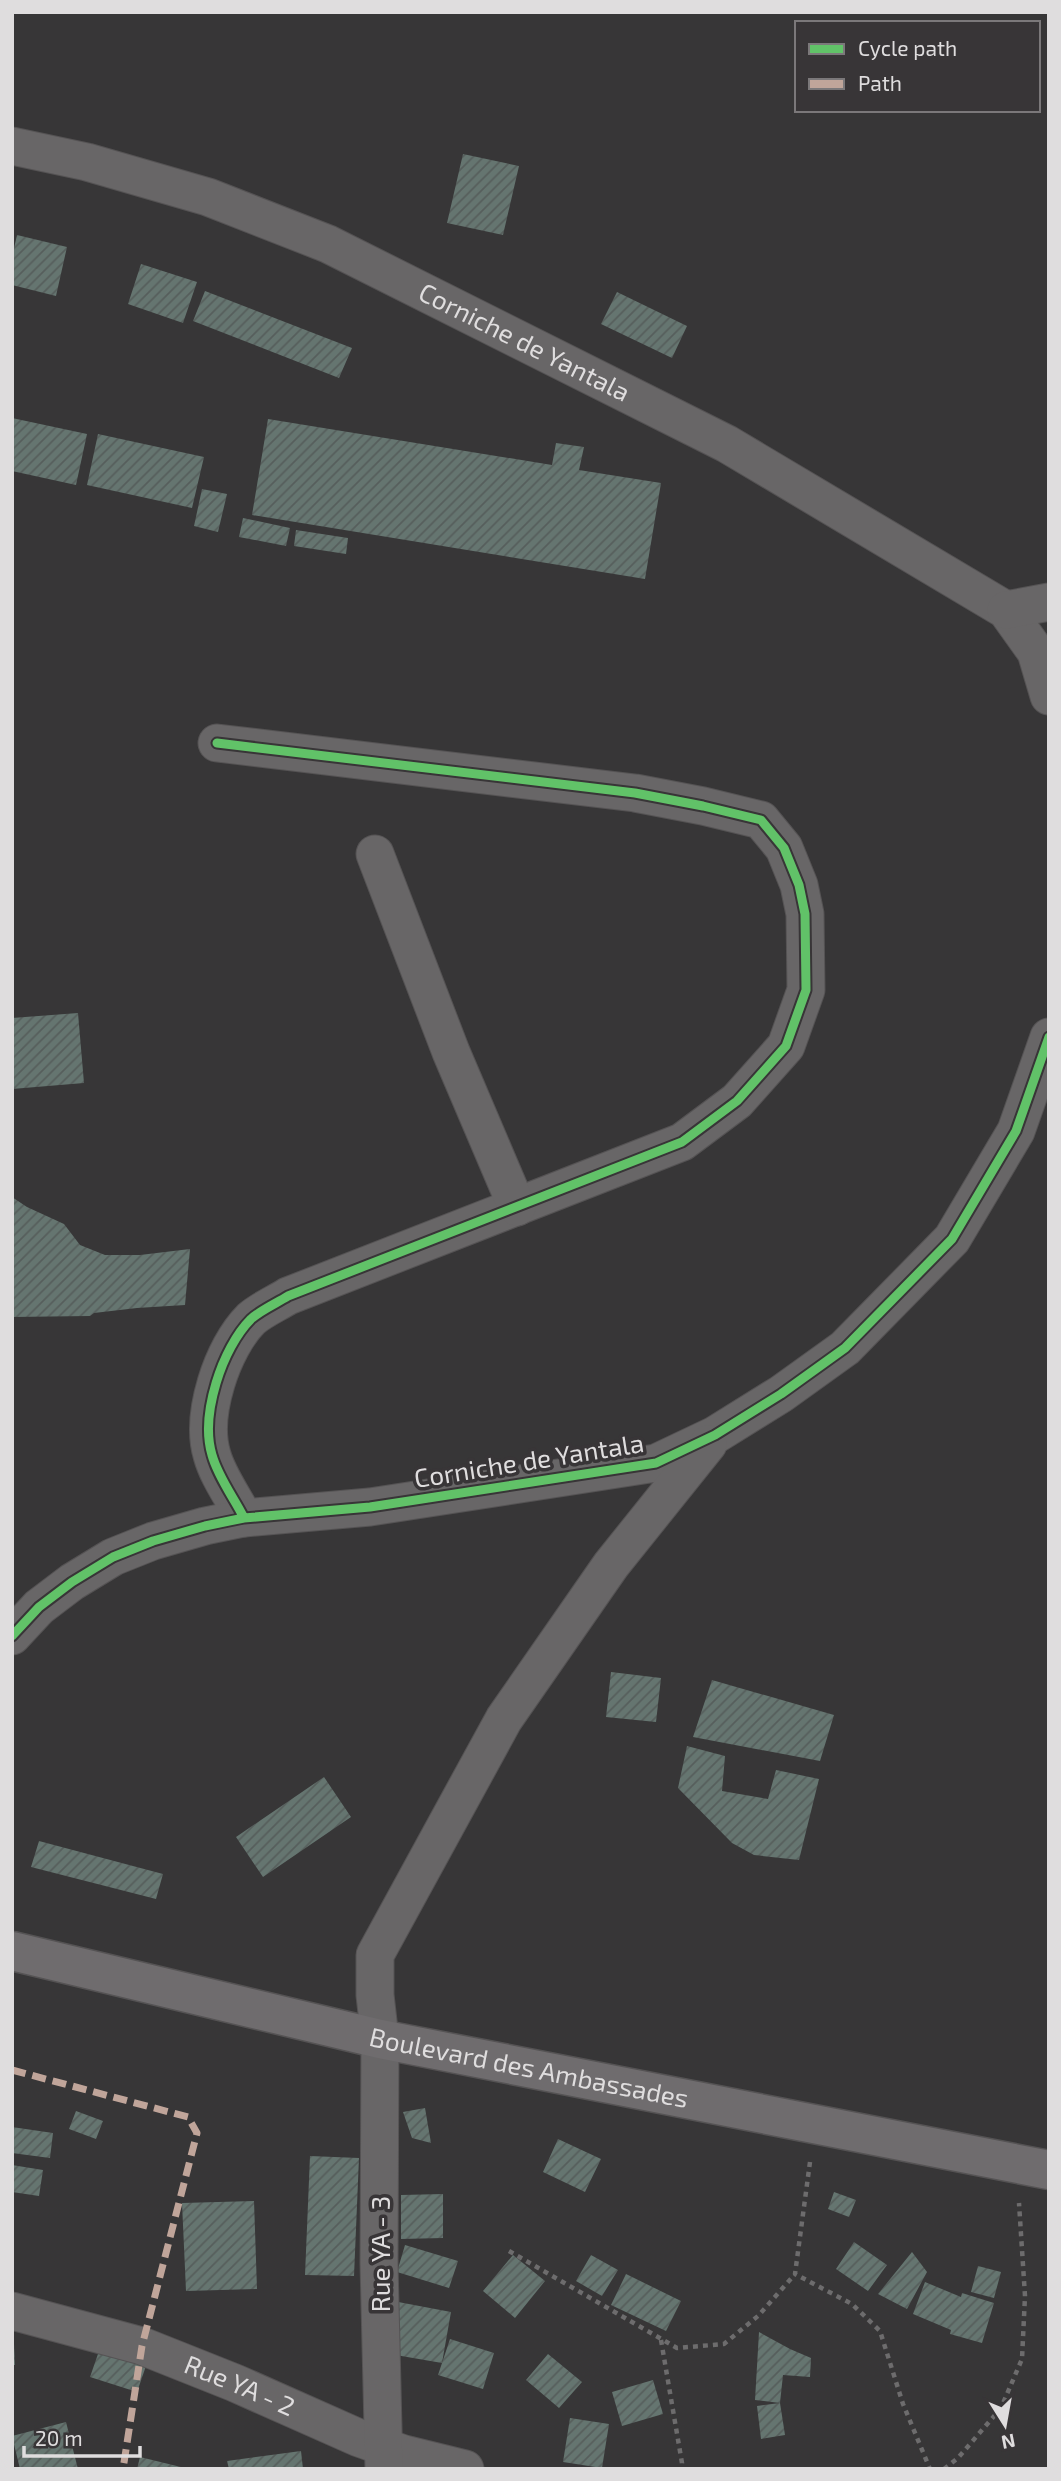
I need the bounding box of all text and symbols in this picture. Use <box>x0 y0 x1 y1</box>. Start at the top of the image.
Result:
legend <box>795 21 1040 112</box>
text: Cycle path <box>858 35 957 60</box>
text: Path <box>858 70 902 95</box>
street label: Corniche de Yantala <box>414 275 636 407</box>
street label: Corniche de Yantala <box>412 1426 646 1493</box>
street label: Boulevard des Ambassades <box>366 2020 691 2113</box>
street label: Rue YA - 3 <box>364 2196 395 2312</box>
street label: Rue YA - 2 <box>180 2348 300 2422</box>
north arrow <box>970 2390 1040 2460</box>
scale bar <box>24 2414 140 2458</box>
text: 20 m <box>35 2425 83 2450</box>
text: N <box>999 2430 1017 2455</box>

